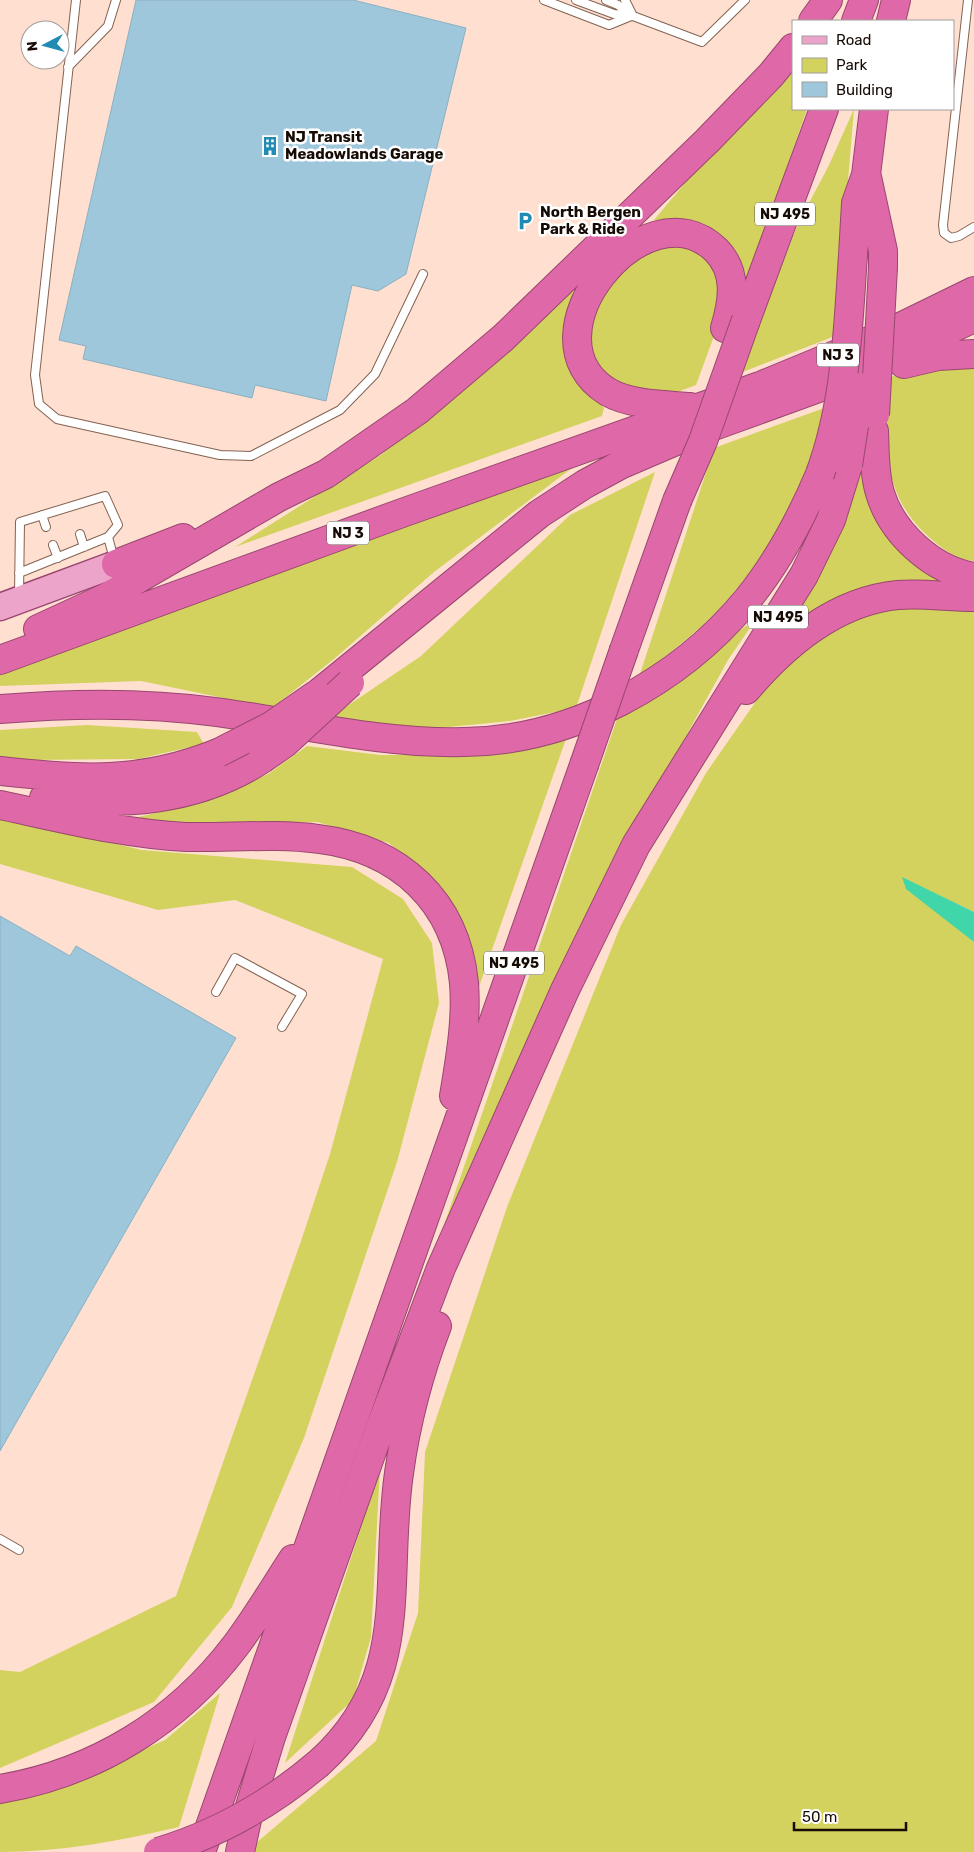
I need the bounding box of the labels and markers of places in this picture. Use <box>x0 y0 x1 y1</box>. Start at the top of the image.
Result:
place label: NJ Transit Meadowlands Garage <box>285 128 444 163</box>
building icon: NJ Transit Meadowlands Garage <box>259 135 281 157</box>
place label: North Bergen Park & Ride <box>540 203 641 238</box>
parking icon: North Bergen Park & Ride <box>514 210 536 232</box>

